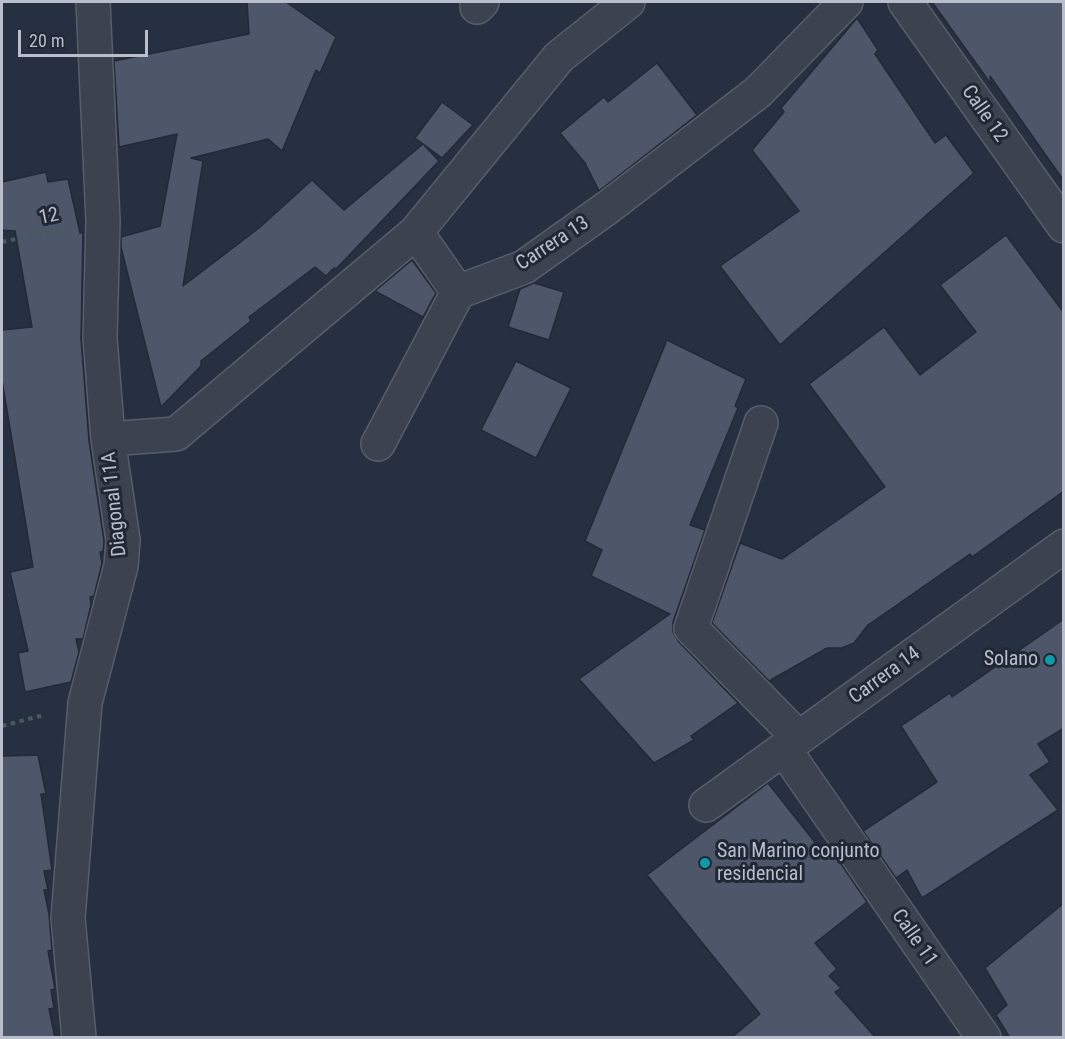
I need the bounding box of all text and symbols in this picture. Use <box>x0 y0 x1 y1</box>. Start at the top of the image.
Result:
scale bar <box>21 18 152 56</box>
text: 20 m <box>29 30 64 51</box>
street label: Calle 12 <box>956 81 1012 147</box>
street label: 12 <box>37 203 61 231</box>
street label: Carrera 13 <box>512 212 594 276</box>
street label: Diagonal 11A <box>98 450 132 558</box>
street label: Carrera 14 <box>845 642 925 710</box>
place label: Solano <box>984 648 1038 672</box>
marker: Solano <box>1043 653 1057 667</box>
place label: San Marino conjunto residencial <box>717 840 879 887</box>
marker: San Marino conjunto residencial <box>698 856 712 870</box>
street label: Calle 11 <box>886 905 942 971</box>

